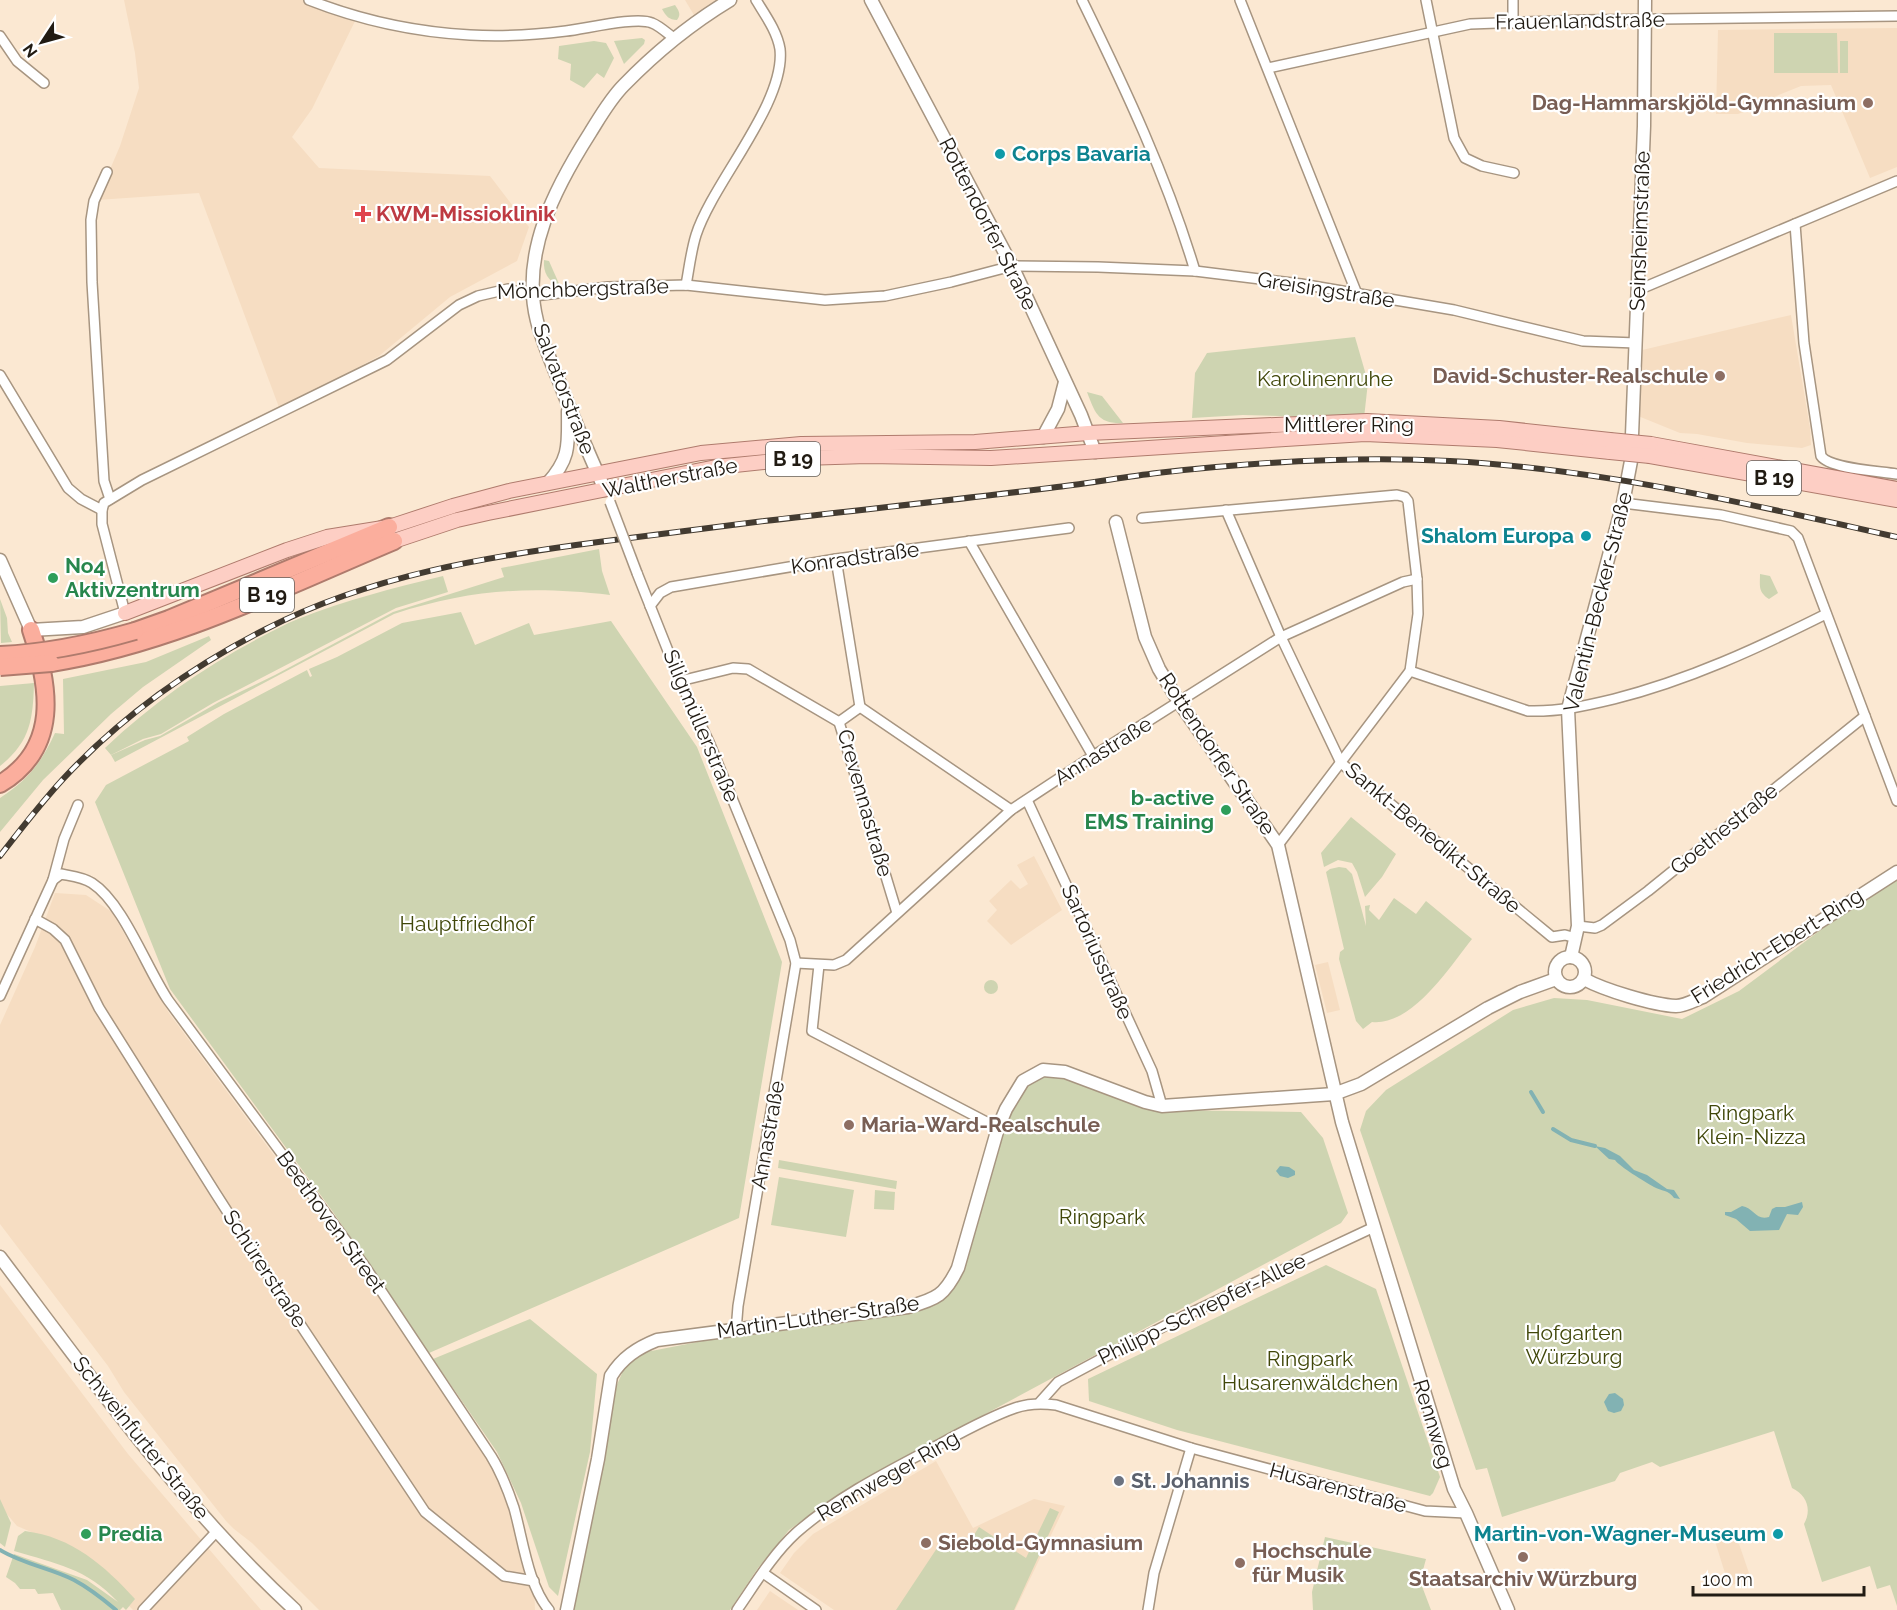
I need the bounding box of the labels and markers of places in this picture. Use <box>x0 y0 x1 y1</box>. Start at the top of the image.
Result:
place label: Dag-Hammarskjöld-Gymnasium <box>1532 90 1856 115</box>
marker: Dag-Hammarskjöld-Gymnasium <box>1861 96 1875 110</box>
place label: Corps Bavaria <box>1012 141 1151 166</box>
marker: Corps Bavaria <box>993 147 1007 161</box>
place label: KWM-Missioklinik <box>376 201 555 226</box>
marker: KWM-Missioklinik <box>354 205 372 223</box>
place label: David-Schuster-Realschule <box>1433 363 1708 388</box>
marker: David-Schuster-Realschule <box>1713 369 1727 383</box>
place label: Shalom Europa <box>1421 523 1574 548</box>
marker: Shalom Europa <box>1579 529 1593 543</box>
place label: No4 Aktivzentrum <box>65 553 200 602</box>
marker: No4 Aktivzentrum <box>46 571 60 585</box>
place label: b-active EMS Training <box>1084 785 1214 834</box>
marker: b-active EMS Training <box>1219 803 1233 817</box>
place label: Maria-Ward-Realschule <box>861 1112 1100 1137</box>
marker: Maria-Ward-Realschule <box>842 1118 856 1132</box>
place label: St. Johannis <box>1131 1468 1250 1493</box>
marker: St. Johannis <box>1112 1474 1126 1488</box>
place label: Predia <box>98 1521 163 1546</box>
place label: Martin-von-Wagner-Museum <box>1474 1521 1766 1546</box>
marker: Predia <box>79 1527 93 1541</box>
marker: Martin-von-Wagner-Museum <box>1771 1527 1785 1541</box>
place label: Siebold-Gymnasium <box>938 1530 1143 1555</box>
marker: Siebold-Gymnasium <box>919 1536 933 1550</box>
place label: Hochschule für Musik <box>1252 1538 1372 1587</box>
marker: Staatsarchiv Würzburg <box>1516 1550 1530 1564</box>
marker: Hochschule für Musik <box>1233 1556 1247 1570</box>
place label: Staatsarchiv Würzburg <box>1409 1566 1637 1591</box>

